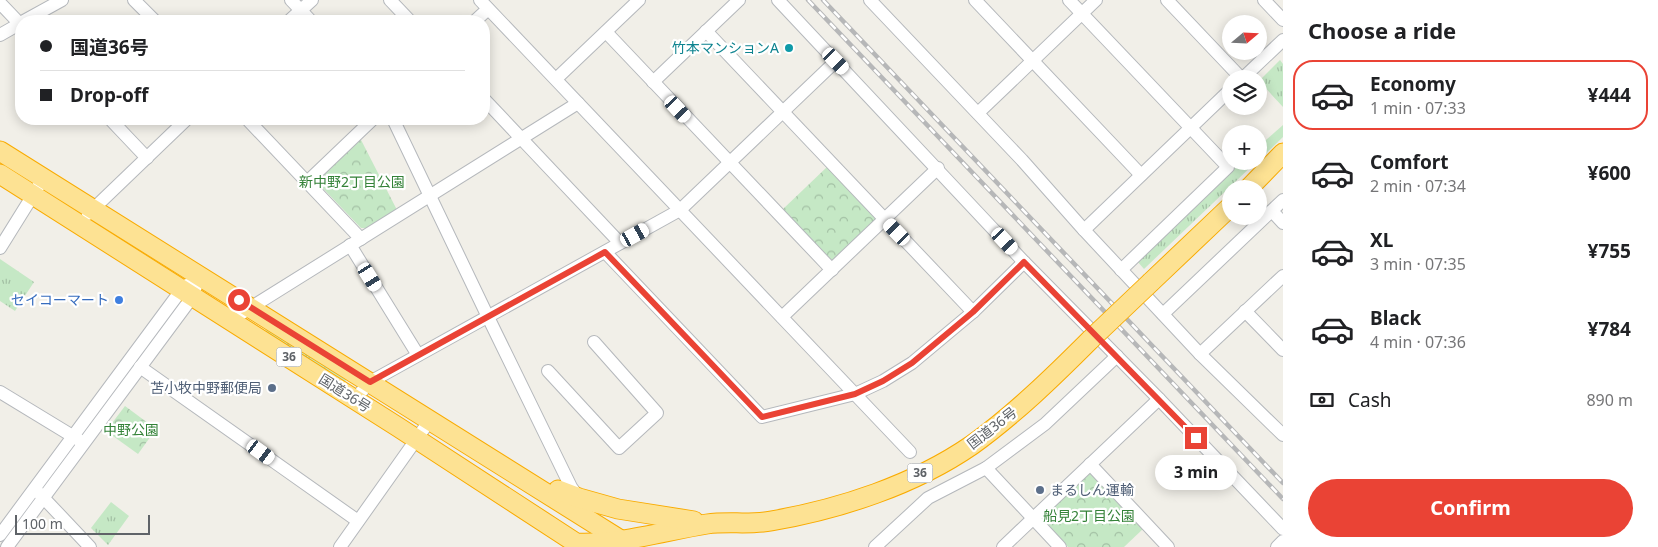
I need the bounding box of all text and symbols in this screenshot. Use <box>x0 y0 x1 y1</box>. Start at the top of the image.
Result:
north arrow <box>1222 15 1268 60</box>
map controls <box>1222 15 1267 225</box>
text: Choose a ride <box>1308 15 1456 45</box>
text: 国道36号 <box>70 34 149 60</box>
place label: 竹本マンションA <box>672 38 779 57</box>
marker: 竹本マンションA <box>783 42 795 54</box>
car <box>820 45 851 77</box>
button: layers <box>1222 70 1267 115</box>
text: Economy <box>1370 71 1456 97</box>
icon: car <box>1310 73 1355 118</box>
text: Drop-off <box>70 82 149 108</box>
text: ¥444 <box>1588 82 1631 108</box>
car <box>662 93 693 125</box>
text: 1 min · 07:33 <box>1370 97 1466 119</box>
button: + <box>1222 125 1267 170</box>
text: Comfort <box>1370 149 1449 175</box>
icon: car <box>1310 151 1355 196</box>
text: ¥600 <box>1588 160 1631 186</box>
park label: 新中野2丁目公園 <box>299 172 405 191</box>
text: 2 min · 07:34 <box>1370 175 1466 197</box>
button: − <box>1222 180 1267 225</box>
car <box>881 216 912 248</box>
car <box>618 221 651 249</box>
car <box>989 225 1020 257</box>
text: XL <box>1370 227 1393 253</box>
icon: car <box>1310 229 1355 274</box>
text: ¥755 <box>1588 238 1631 264</box>
text: 3 min · 07:35 <box>1370 253 1466 275</box>
car <box>355 260 384 294</box>
route start <box>228 289 250 311</box>
place label: セイコーマート <box>11 290 109 309</box>
marker: セイコーマート <box>113 294 125 306</box>
text: Black <box>1370 305 1421 331</box>
icon: car <box>1310 307 1355 352</box>
text: ¥784 <box>1588 316 1631 342</box>
text: 4 min · 07:36 <box>1370 331 1466 353</box>
road number: 36 <box>276 348 302 367</box>
street label: 国道36号 <box>316 369 375 416</box>
place label: 苫小牧中野郵便局 <box>150 378 262 397</box>
marker: 苫小牧中野郵便局 <box>266 382 278 394</box>
icon: cash <box>1308 386 1336 414</box>
text: Cash <box>1348 387 1392 413</box>
text: 890 m <box>1586 389 1633 411</box>
street label: 国道36号 <box>963 402 1020 453</box>
park label: 中野公園 <box>103 420 159 439</box>
route end <box>1185 427 1207 449</box>
car <box>244 437 277 467</box>
callout: 3 min <box>1155 456 1237 490</box>
text: 3 min <box>1174 461 1218 483</box>
road number: 36 <box>908 463 932 482</box>
button: Confirm <box>1308 479 1633 537</box>
place label: まるしん運輸 <box>1050 480 1134 499</box>
marker: まるしん運輸 <box>1034 484 1046 496</box>
park label: 船見2丁目公園 <box>1043 506 1135 525</box>
scale bar <box>15 512 150 535</box>
text: 100 m <box>22 514 63 533</box>

